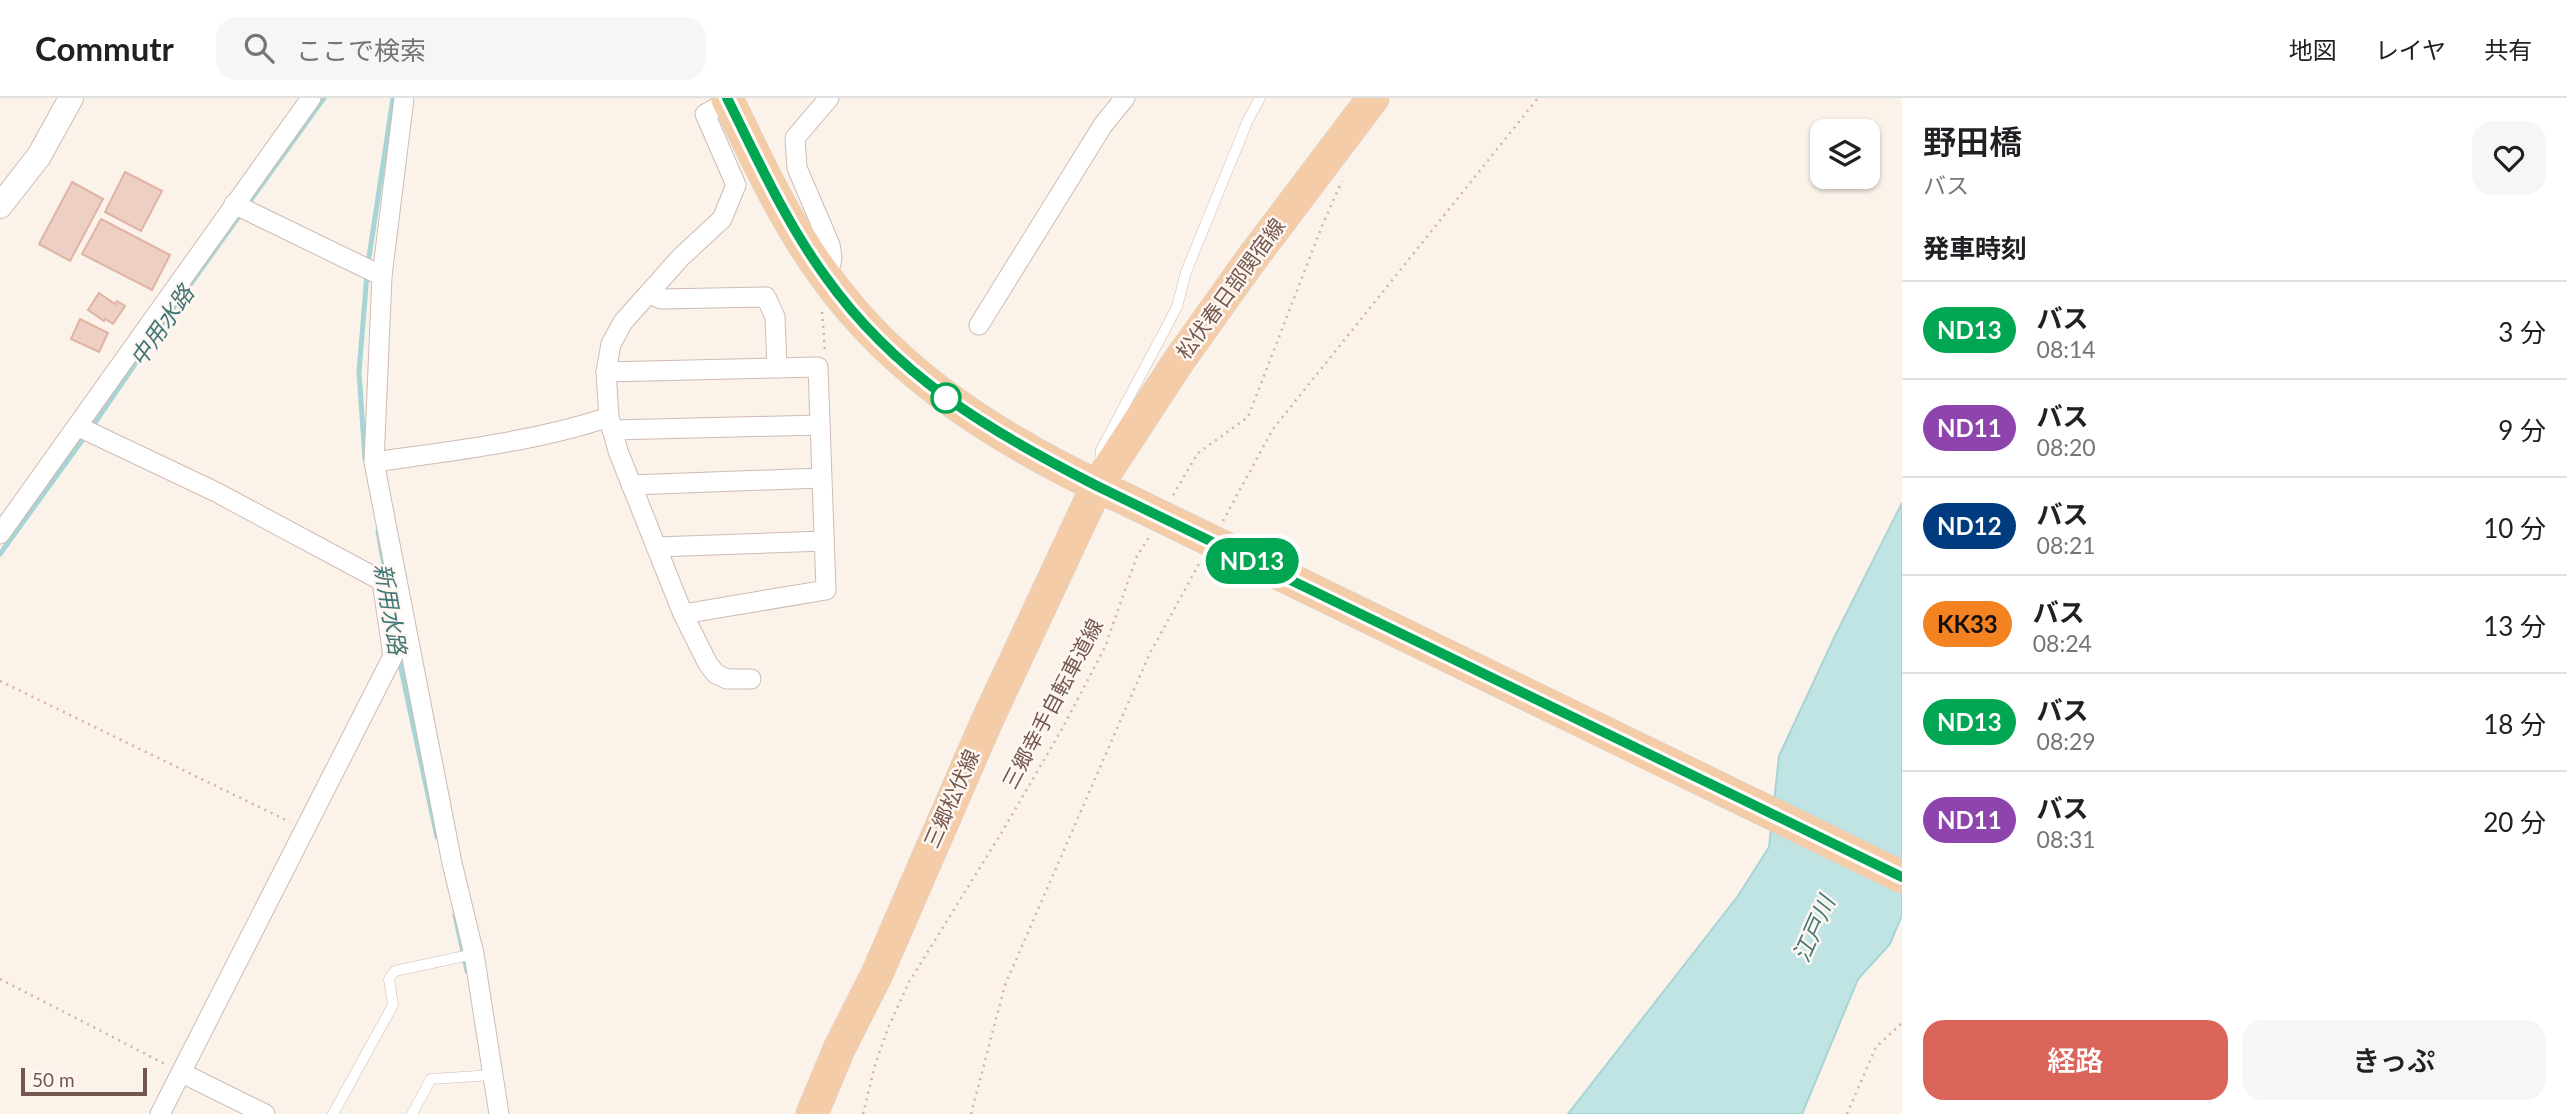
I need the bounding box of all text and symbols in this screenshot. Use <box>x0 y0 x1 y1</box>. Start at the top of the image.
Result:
search box <box>216 17 706 80</box>
text: Commutr <box>35 28 174 68</box>
icon: search <box>240 29 278 67</box>
text: ここで検索 <box>296 34 426 66</box>
text: 地図 <box>2289 35 2337 64</box>
text: レイヤ <box>2375 35 2446 64</box>
text: 共有 <box>2484 35 2532 64</box>
map controls <box>1810 119 1880 189</box>
button: layers <box>1810 119 1880 189</box>
text: 野田橋 <box>1923 121 2022 161</box>
button: heart <box>2472 121 2546 195</box>
text: バス <box>1923 171 1969 199</box>
street label: 松伏春日部関宿線 <box>1170 213 1289 363</box>
text: 発車時刻 <box>1923 232 2027 264</box>
water label: 中用水路 <box>123 278 200 371</box>
text: バス <box>2037 302 2089 334</box>
text: ND13 <box>1937 315 2002 344</box>
text: 3 分 <box>2498 316 2546 348</box>
text: 08:14 <box>2037 335 2096 363</box>
unlabelled marker <box>931 383 961 413</box>
text: バス <box>2037 400 2089 432</box>
text: ND11 <box>1937 413 2002 442</box>
text: 9 分 <box>2498 414 2546 446</box>
text: 08:20 <box>2037 433 2096 461</box>
text: バス <box>2037 498 2089 530</box>
text: ND12 <box>1937 511 2002 540</box>
text: 10 分 <box>2483 512 2546 544</box>
text: 08:21 <box>2037 531 2096 559</box>
line badge: ND13 <box>1203 538 1301 584</box>
text: ND13 <box>1220 546 1284 575</box>
water label: 新用水路 <box>369 561 413 659</box>
text: バス <box>2033 596 2085 628</box>
text: KK33 <box>1937 609 1998 638</box>
text: 13 分 <box>2483 610 2546 642</box>
street label: 三郷幸手自転車道線 <box>996 614 1107 793</box>
text: 08:24 <box>2033 629 2092 657</box>
text: バス <box>2037 694 2089 726</box>
text: ND13 <box>1937 707 2002 736</box>
text: 18 分 <box>2483 708 2546 740</box>
text: 08:29 <box>2037 727 2096 755</box>
street label: 三郷松伏線 <box>918 745 983 851</box>
text: バス <box>2037 792 2089 824</box>
text: ND11 <box>1937 805 2002 834</box>
text: 20 分 <box>2483 806 2546 838</box>
text: 08:31 <box>2037 825 2096 853</box>
water label: 江戸川 <box>1786 889 1841 966</box>
button: 経路 <box>1923 1020 2228 1100</box>
button: きっぷ <box>2242 1020 2546 1100</box>
scale bar <box>21 1065 147 1097</box>
text: 50 m <box>32 1068 75 1091</box>

